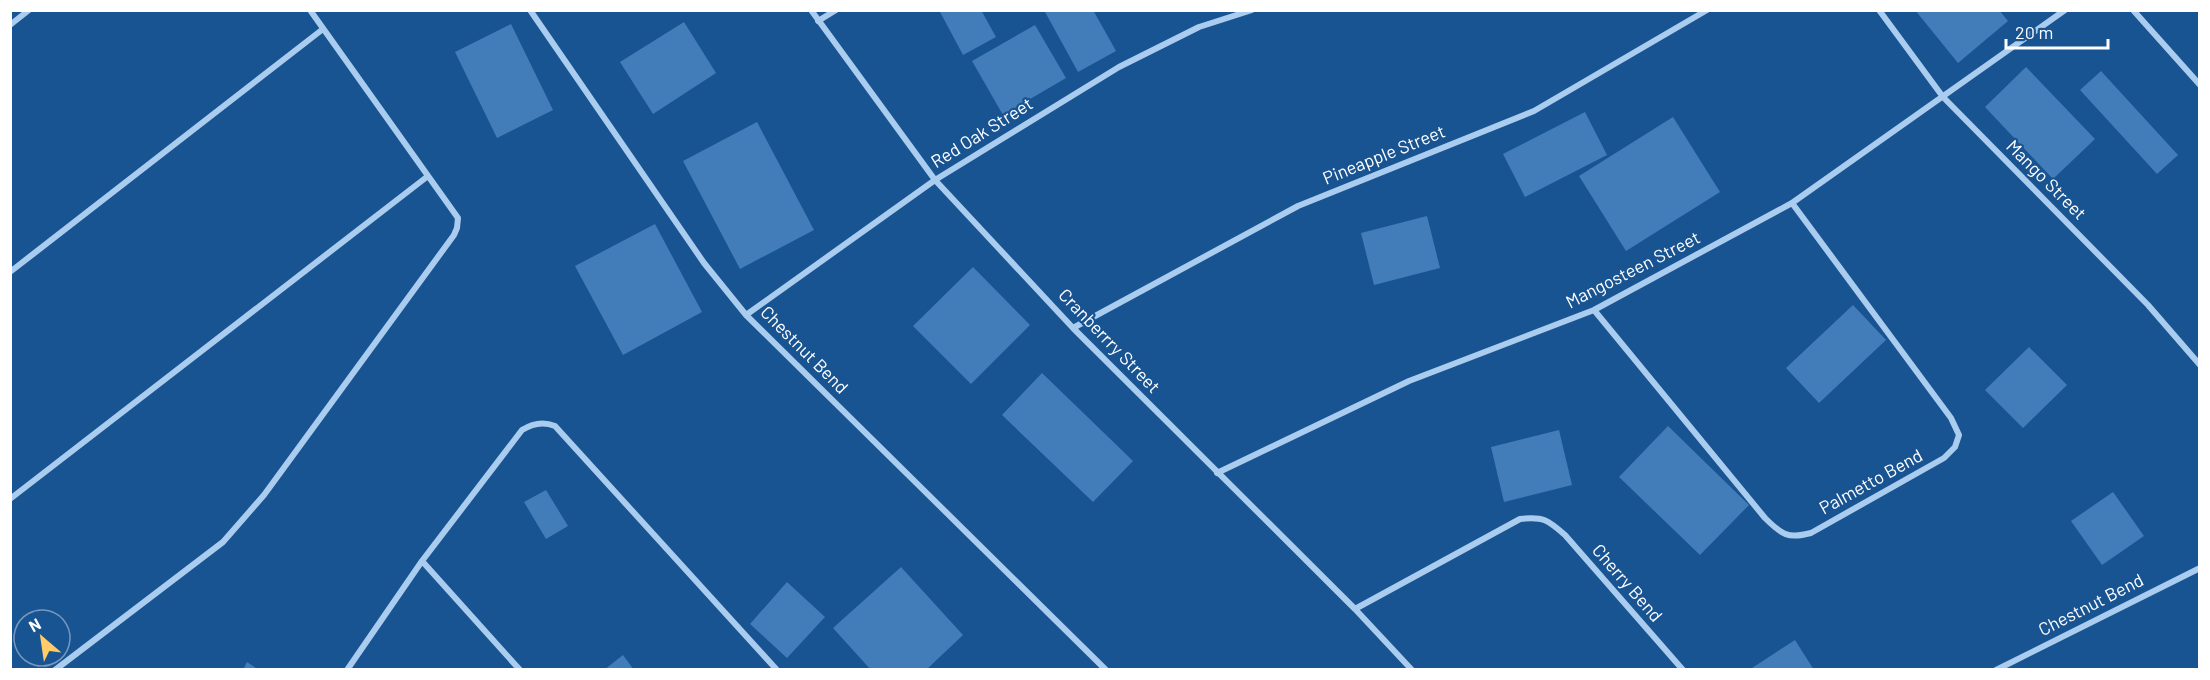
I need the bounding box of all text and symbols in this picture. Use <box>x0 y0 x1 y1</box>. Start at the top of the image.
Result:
scale bar <box>2006 12 2108 50</box>
text: 20 m <box>2015 21 2053 43</box>
street label: Red Oak Street <box>926 92 1036 172</box>
street label: Pineapple Street <box>1319 120 1448 189</box>
street label: Mango Street <box>2002 135 2091 224</box>
street label: Mangosteen Street <box>1562 226 1703 312</box>
street label: Cranberrry Street <box>1054 283 1165 397</box>
street label: Chestnut Bend <box>756 301 853 398</box>
street label: Palmetto Bend <box>1815 444 1926 519</box>
street label: Cherry Bend <box>1588 539 1668 626</box>
street label: Chestnut Bend <box>2034 568 2147 640</box>
north arrow <box>12 608 72 668</box>
text: N <box>25 614 44 635</box>

